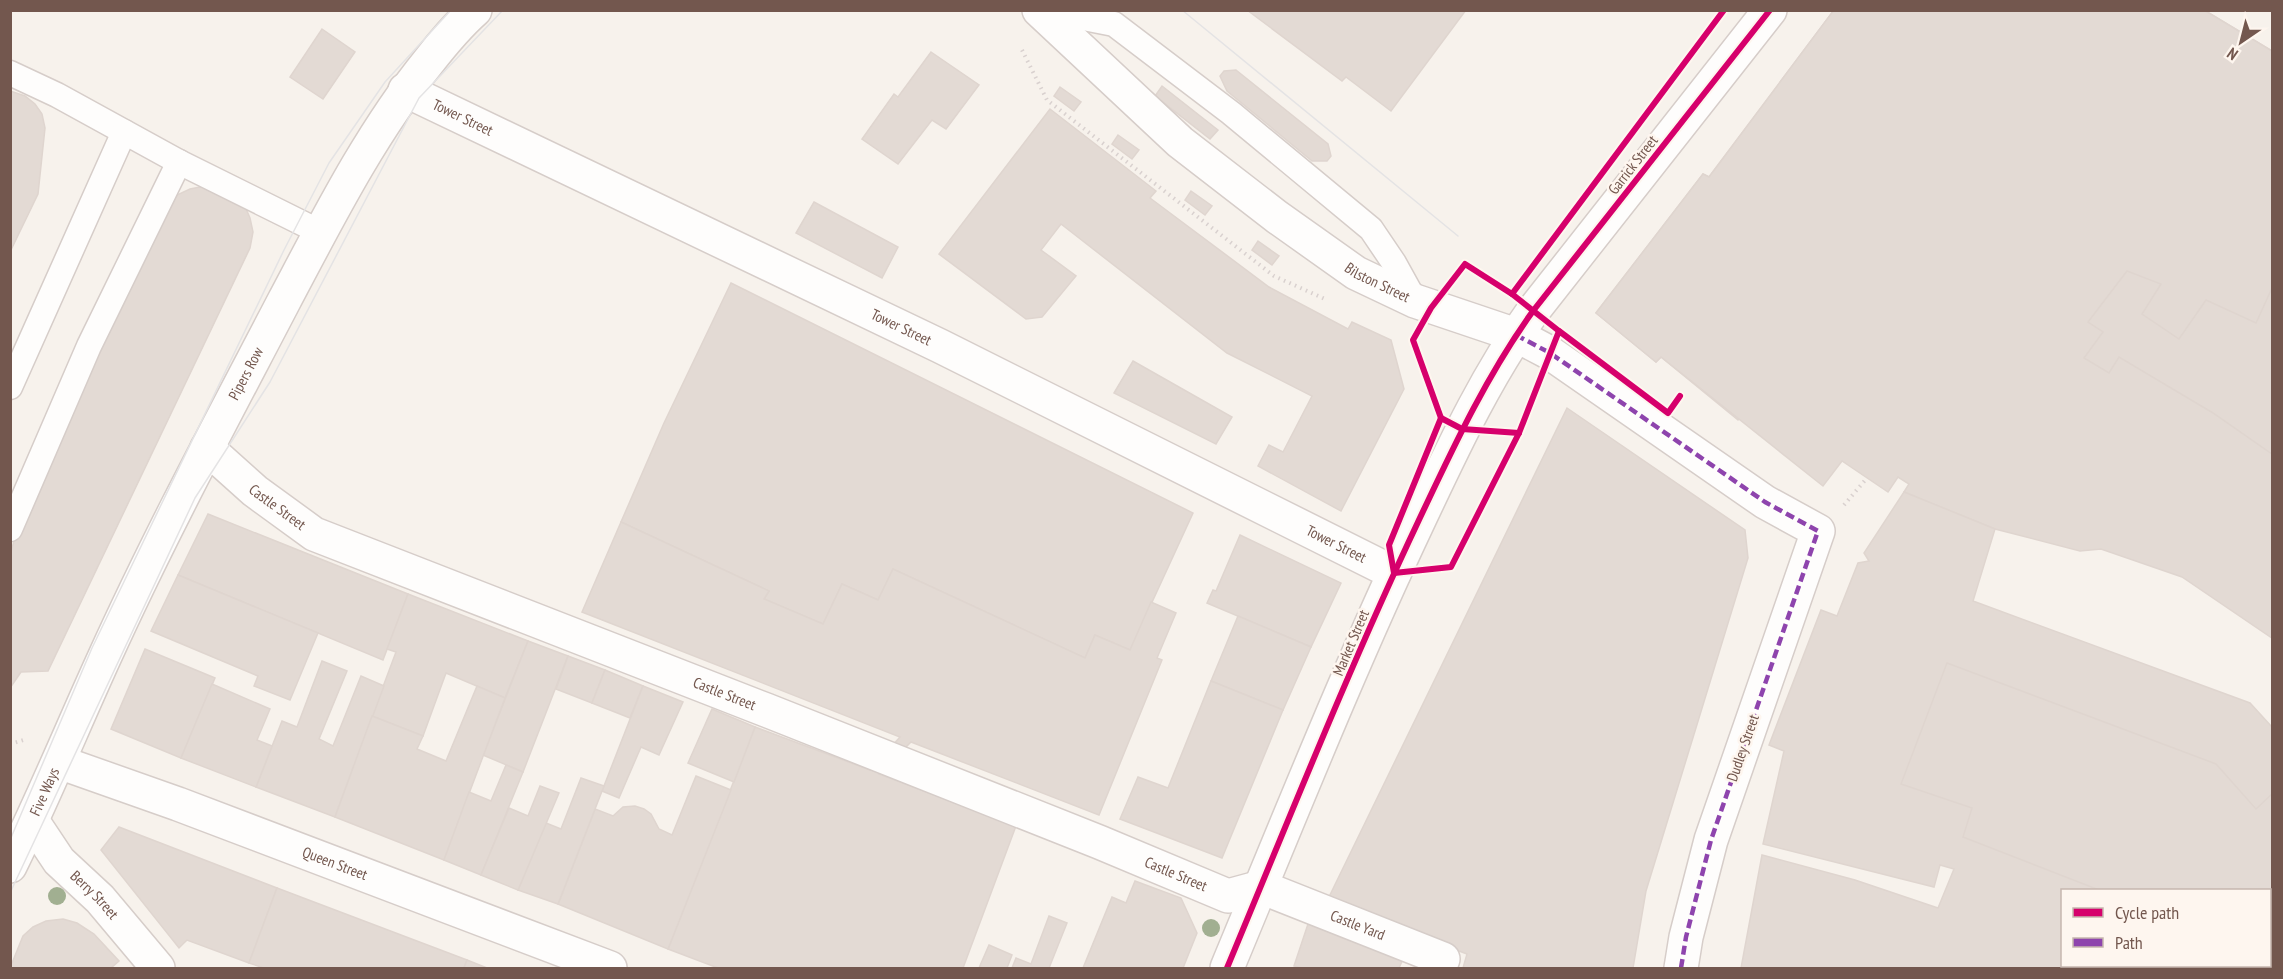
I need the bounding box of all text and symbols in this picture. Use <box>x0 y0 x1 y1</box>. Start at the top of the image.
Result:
north arrow <box>2211 12 2271 72</box>
text: N <box>2223 44 2242 65</box>
street label: Tower Street <box>430 95 496 140</box>
street label: Garrick Street <box>1604 131 1662 198</box>
street label: Bilston Street <box>1341 258 1413 306</box>
street label: Tower Street <box>868 304 935 350</box>
street label: Pipers Row <box>224 344 267 403</box>
street label: Castle Street <box>245 480 310 534</box>
street label: Tower Street <box>1303 521 1370 567</box>
street label: Market Street <box>1328 607 1373 679</box>
street label: Castle Street <box>691 673 759 714</box>
street label: Dudley Street <box>1722 712 1763 784</box>
street label: Five Ways <box>25 764 63 819</box>
street label: Queen Street <box>300 842 370 884</box>
street label: Castle Street <box>1142 852 1210 895</box>
street label: Berry Street <box>67 866 123 923</box>
legend <box>2061 889 2271 967</box>
text: Cycle path <box>2115 901 2179 924</box>
street label: Castle Yard <box>1328 905 1388 944</box>
text: Path <box>2115 931 2143 954</box>

